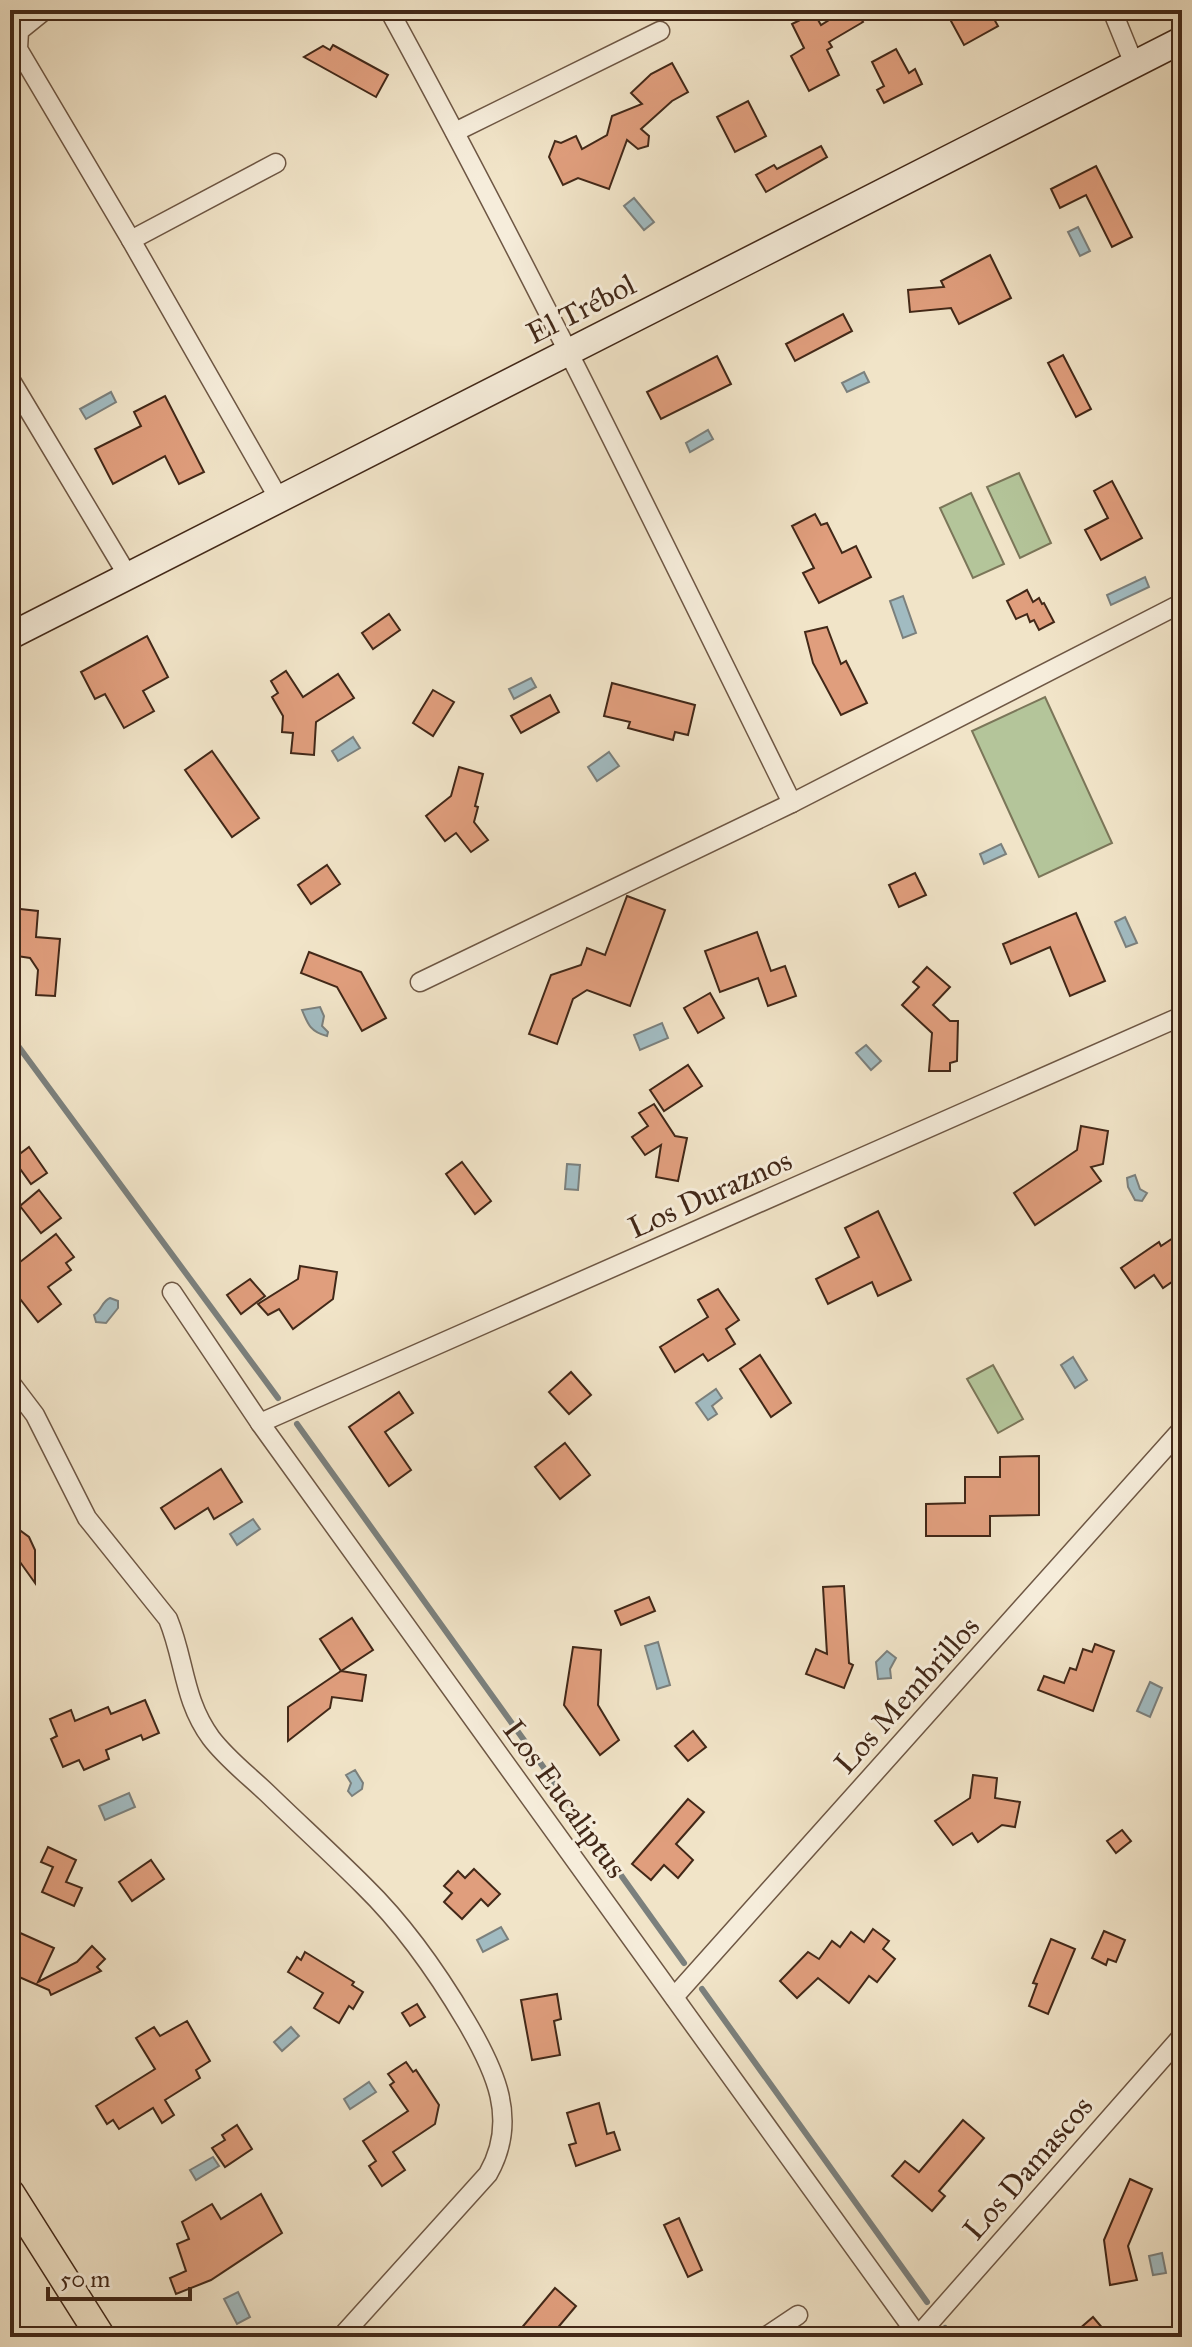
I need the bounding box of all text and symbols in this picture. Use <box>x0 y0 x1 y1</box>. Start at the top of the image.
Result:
street label: El Trébol <box>521 266 642 352</box>
street label: Los Duraznos <box>623 1142 797 1246</box>
street label: Los Membrillos <box>827 1609 987 1781</box>
street label: Los Eucaliptus <box>496 1713 634 1885</box>
street label: Los Damascos <box>956 2089 1100 2247</box>
scale bar <box>48 2251 190 2301</box>
text: 50 m <box>60 2264 110 2294</box>

